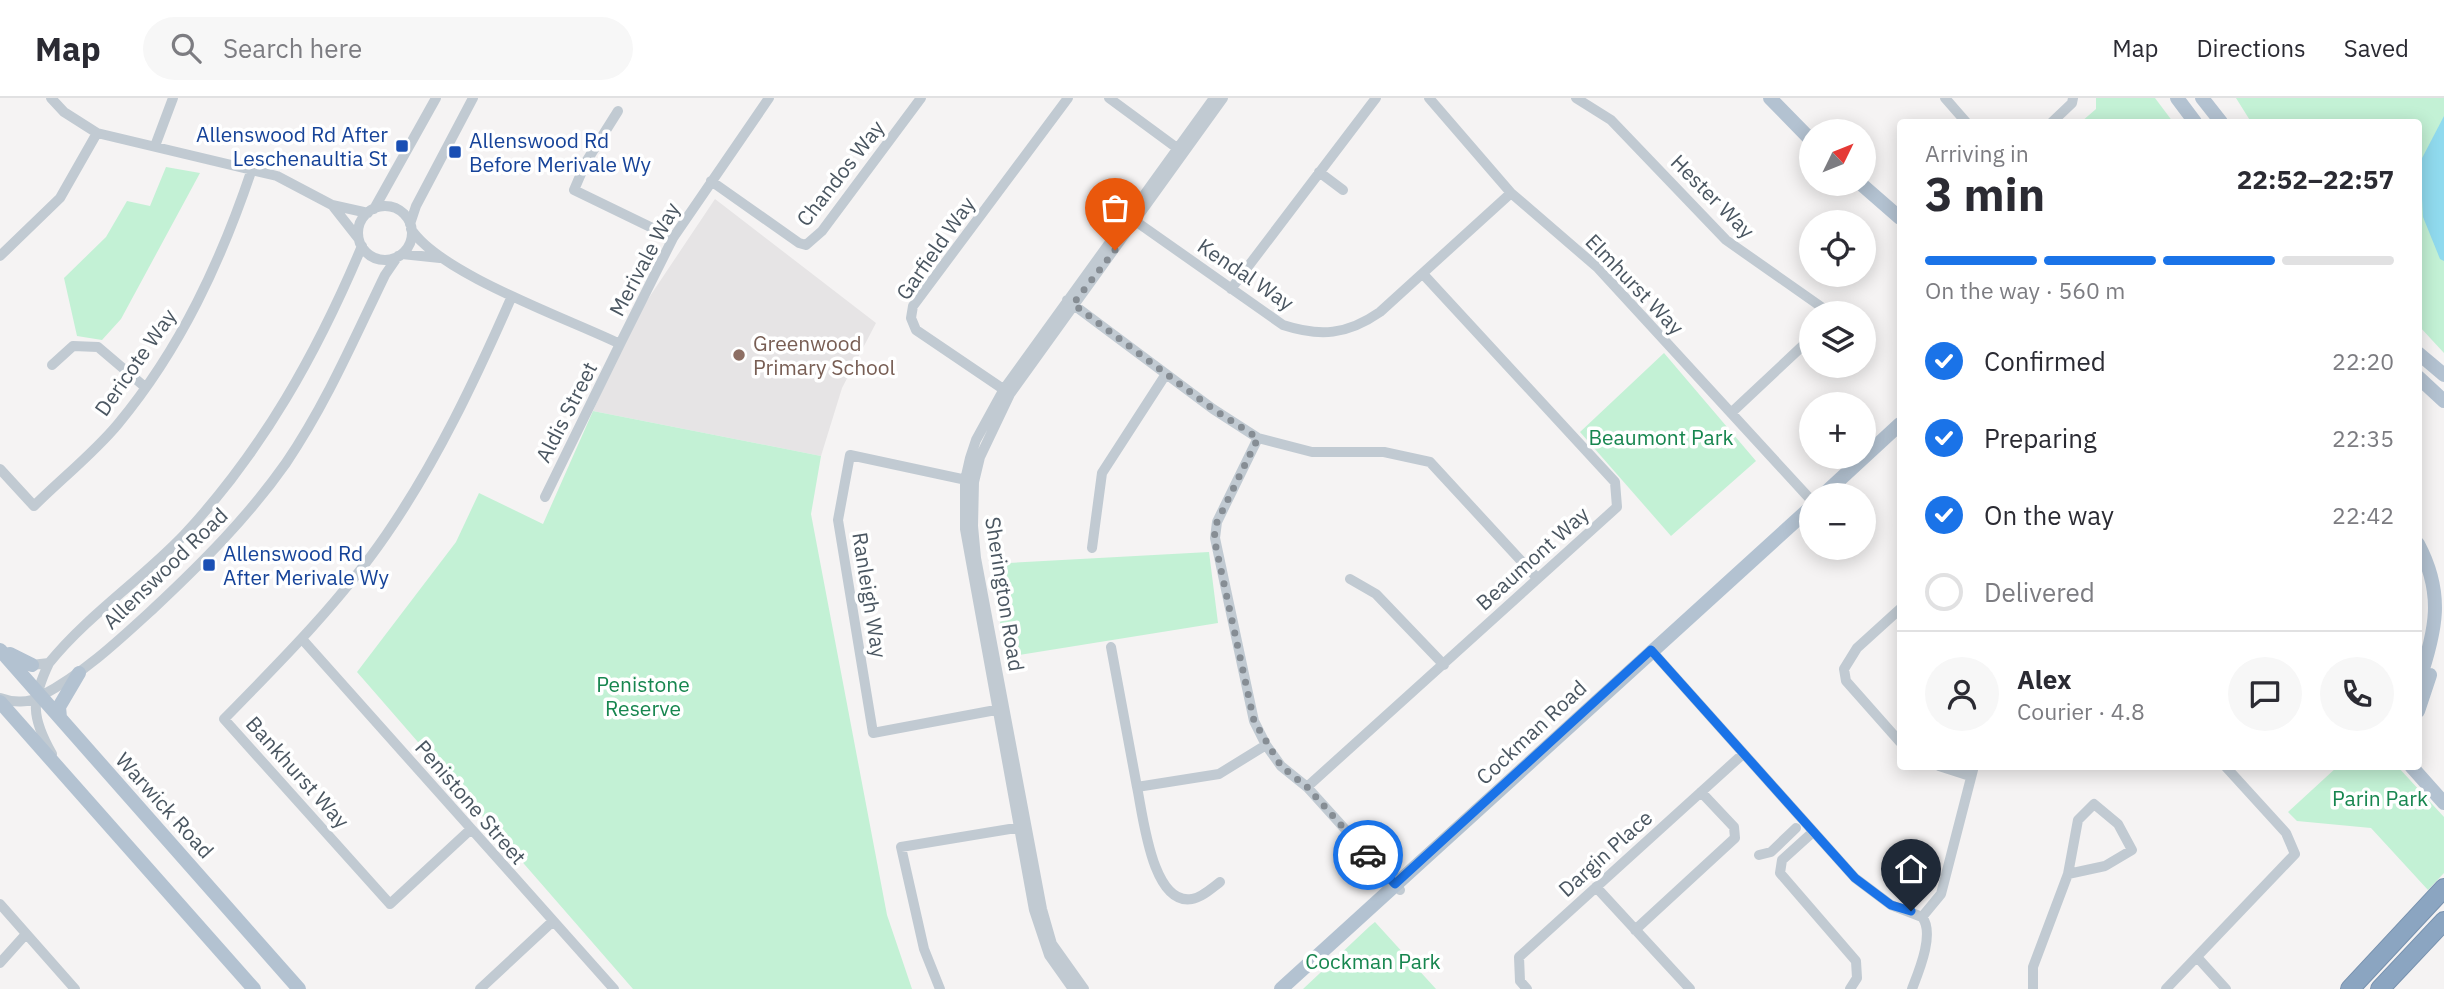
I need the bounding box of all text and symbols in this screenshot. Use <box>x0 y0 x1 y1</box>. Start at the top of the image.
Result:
search box <box>143 17 633 80</box>
text: Map <box>35 27 101 70</box>
icon: search <box>167 29 205 67</box>
text: Search here <box>223 31 362 65</box>
text: Map <box>2112 32 2158 64</box>
text: Directions <box>2196 32 2306 64</box>
text: Saved <box>2344 32 2409 64</box>
street label: Chandos Way <box>790 114 891 232</box>
north arrow <box>1799 119 1876 196</box>
map controls <box>1799 119 1876 560</box>
place label: Allenswood Rd After Leschenaultia St <box>196 120 388 172</box>
place label: Allenswood Rd Before Merivale Wy <box>469 126 652 178</box>
marker: Allenswood Rd After Leschenaultia St <box>394 138 410 154</box>
text: Arriving in <box>1925 138 2029 168</box>
marker: Allenswood Rd Before Merivale Wy <box>447 144 463 160</box>
street label: Hester Way <box>1665 148 1761 244</box>
text: 22:52–22:57 <box>2237 162 2394 196</box>
text: 3 min <box>1925 164 2045 224</box>
pin <box>1085 178 1145 250</box>
icon: bag <box>1096 189 1134 227</box>
street label: Garfield Way <box>889 190 981 305</box>
street label: Merivale Way <box>602 197 686 321</box>
button: locate <box>1799 210 1876 287</box>
street label: Elmhurst Way <box>1580 227 1691 341</box>
street label: Kendal Way <box>1192 232 1300 317</box>
text: On the way · 560 m <box>1925 275 2125 305</box>
button: layers <box>1799 301 1876 378</box>
street label: Dericote Way <box>88 302 183 421</box>
place label: Greenwood Primary School <box>753 329 896 381</box>
icon: check <box>1925 342 1963 380</box>
text: Confirmed <box>1984 344 2106 378</box>
text: 22:20 <box>2332 346 2394 376</box>
marker: Greenwood Primary School <box>731 347 747 363</box>
street label: Aldis Street <box>529 357 603 467</box>
button: + <box>1799 392 1876 469</box>
icon: check <box>1925 419 1963 457</box>
text: Preparing <box>1984 421 2097 455</box>
park label: Beaumont Park <box>1588 423 1734 451</box>
text: 22:35 <box>2332 423 2394 453</box>
button: − <box>1799 483 1876 560</box>
icon: check <box>1925 496 1963 534</box>
text: On the way <box>1984 498 2114 532</box>
street label: Beaumont Way <box>1470 499 1595 616</box>
text: 22:42 <box>2332 500 2394 530</box>
street label: Allenswood Road <box>97 501 233 635</box>
street label: Sherington Road <box>979 515 1031 673</box>
street label: Ranleigh Way <box>846 530 894 660</box>
place label: Allenswood Rd After Merivale Wy <box>223 539 390 591</box>
marker: Allenswood Rd After Merivale Wy <box>201 557 217 573</box>
text: Delivered <box>1984 575 2095 609</box>
button: person <box>1925 657 1999 731</box>
button: chat <box>2228 657 2302 731</box>
button: phone <box>2320 657 2394 731</box>
text: Alex <box>2017 662 2071 696</box>
park label: Penistone Reserve <box>596 670 690 722</box>
street label: Cockman Road <box>1470 674 1592 790</box>
text: Courier · 4.8 <box>2017 696 2145 726</box>
street label: Bankhurst Way <box>240 710 356 835</box>
street label: Penistone Street <box>409 734 533 870</box>
street label: Warwick Road <box>110 746 220 864</box>
park label: Parin Park <box>2332 784 2428 812</box>
street label: Dargin Place <box>1552 803 1658 903</box>
courier <box>1333 820 1403 890</box>
icon: car <box>1349 836 1387 874</box>
pin <box>1881 839 1941 911</box>
icon: home <box>1892 850 1930 888</box>
park label: Cockman Park <box>1305 947 1441 975</box>

